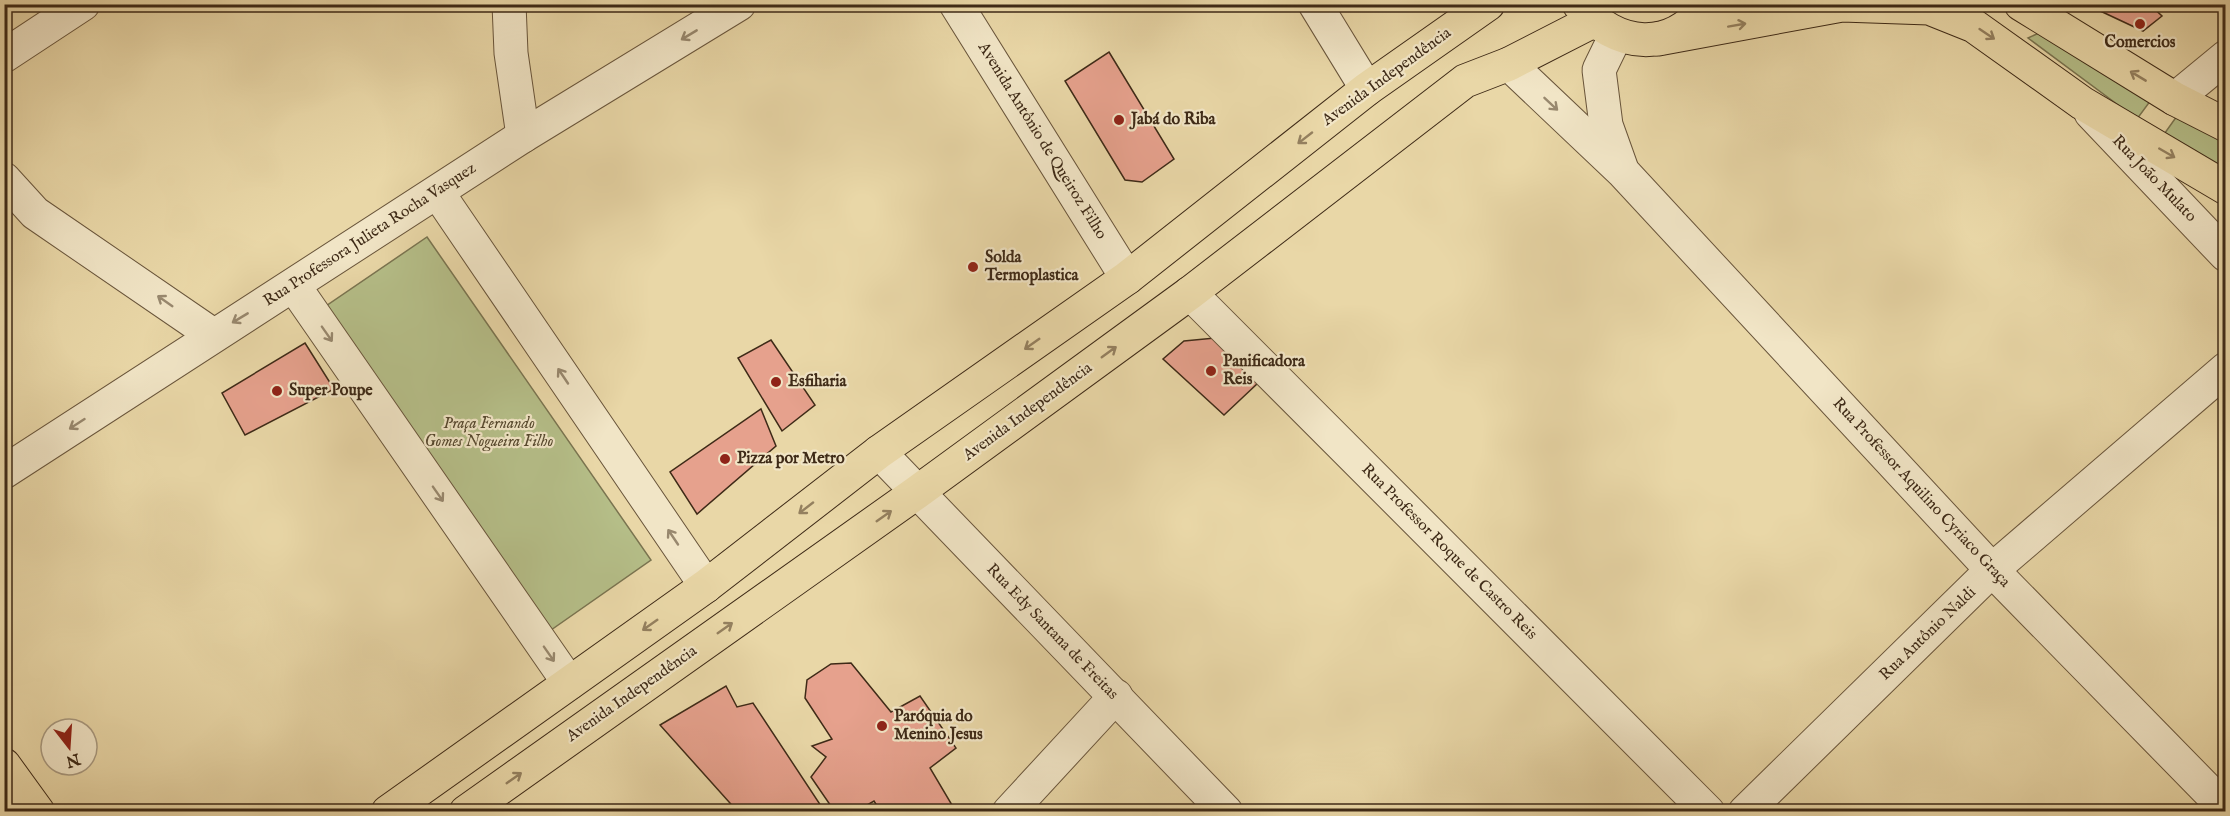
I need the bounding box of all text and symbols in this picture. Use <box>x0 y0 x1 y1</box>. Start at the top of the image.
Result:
marker: Comercios <box>2133 17 2147 31</box>
one-way arrow <box>1726 19 1746 30</box>
street label: Avenida Independência <box>1318 23 1456 131</box>
one-way arrow <box>1978 28 1995 40</box>
one-way arrow <box>681 29 698 41</box>
place label: Comercios <box>2105 33 2176 53</box>
street label: Avenida Antônio de Queiroz Filho <box>972 38 1111 243</box>
one-way arrow <box>2130 70 2147 82</box>
one-way arrow <box>1544 97 1559 112</box>
place label: Jabá do Riba <box>1129 110 1217 130</box>
marker: Jabá do Riba <box>1112 113 1126 127</box>
street label: Rua João Mulato <box>2108 131 2201 227</box>
one-way arrow <box>1297 132 1313 145</box>
one-way arrow <box>2158 147 2175 159</box>
street label: Rua Professora Julieta Rocha Vasquez <box>260 159 480 311</box>
place label: Solda Termoplastica <box>984 248 1080 286</box>
marker: Solda Termoplastica <box>966 260 980 274</box>
one-way arrow <box>157 295 173 307</box>
one-way arrow <box>232 312 249 324</box>
one-way arrow <box>321 325 333 341</box>
one-way arrow <box>1024 338 1041 350</box>
one-way arrow <box>1101 346 1117 358</box>
place label: Panificadora Reis <box>1223 352 1306 390</box>
street label: Avenida Independência <box>959 358 1097 466</box>
marker: Panificadora Reis <box>1204 364 1218 378</box>
one-way arrow <box>557 369 569 385</box>
place label: Esfiharia <box>788 372 848 392</box>
marker: Esfiharia <box>769 375 783 389</box>
place label: Super Poupe <box>289 381 373 401</box>
marker: Super Poupe <box>270 384 284 398</box>
street label: Rua Professor Aquilino Cyriaco Graça <box>1828 394 2014 592</box>
park label: Praça Fernando Gomes Nogueira Filho <box>425 414 554 452</box>
one-way arrow <box>69 419 86 431</box>
place label: Pizza por Metro <box>737 449 845 469</box>
marker: Pizza por Metro <box>718 452 732 466</box>
street label: Rua Professor Roque de Castro Reis <box>1357 460 1541 644</box>
one-way arrow <box>432 485 444 502</box>
one-way arrow <box>799 502 815 514</box>
one-way arrow <box>875 510 891 522</box>
one-way arrow <box>667 530 679 546</box>
street label: Rua Edy Santana de Freitas <box>982 560 1122 704</box>
street label: Rua Antônio Naldi <box>1876 583 1980 685</box>
one-way arrow <box>643 619 659 631</box>
one-way arrow <box>716 622 732 635</box>
street label: Avenida Independência <box>562 641 701 747</box>
one-way arrow <box>543 646 555 662</box>
place label: Paróquia do Menino Jesus <box>894 707 983 745</box>
north arrow <box>39 717 99 777</box>
marker: Paróquia do Menino Jesus <box>875 719 889 733</box>
text: N <box>63 748 83 771</box>
one-way arrow <box>505 772 522 784</box>

